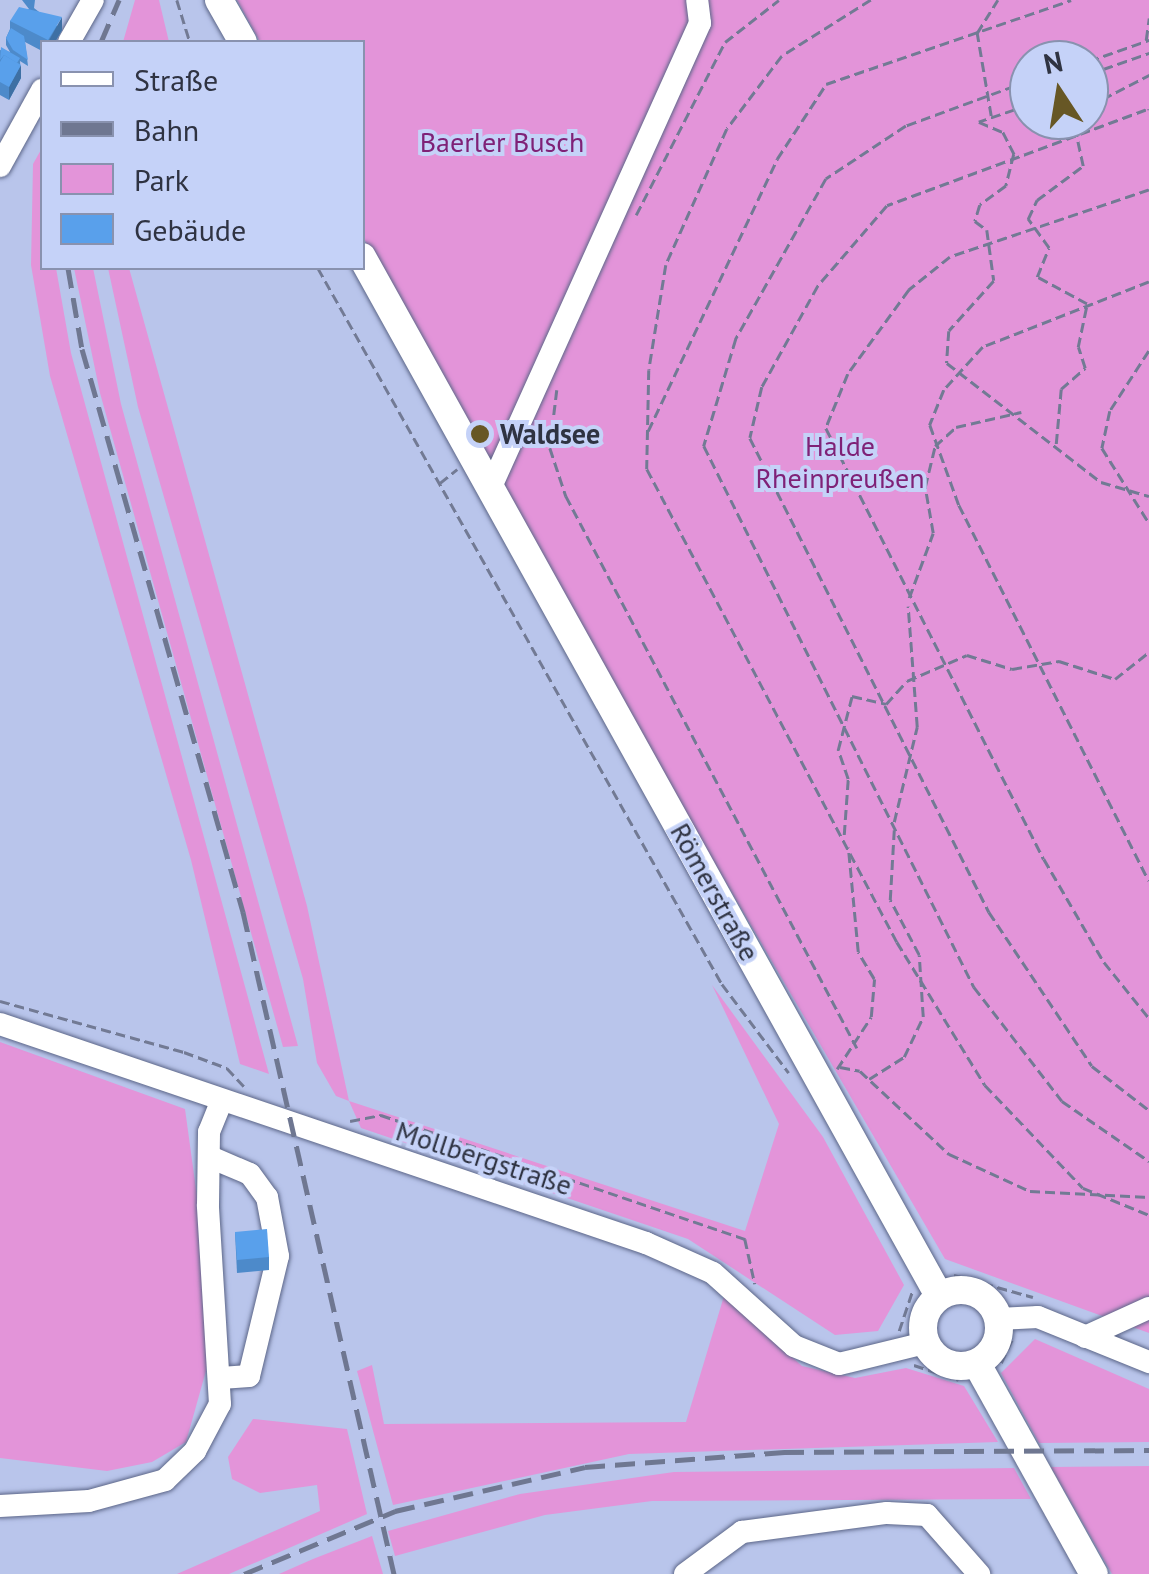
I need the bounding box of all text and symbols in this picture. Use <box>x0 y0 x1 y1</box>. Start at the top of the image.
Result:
legend <box>40 40 365 270</box>
north arrow <box>1009 40 1109 140</box>
text: N <box>1040 42 1066 82</box>
text: Straße <box>134 60 218 99</box>
text: Bahn <box>134 110 199 149</box>
park label: Baerler Busch <box>420 125 584 159</box>
text: Park <box>134 160 189 199</box>
text: Gebäude <box>134 210 246 249</box>
place label: Waldsee <box>500 417 600 451</box>
marker: Waldsee <box>469 423 491 445</box>
park label: Halde Rheinpreußen <box>755 429 925 495</box>
street label: Römerstraße <box>663 817 767 967</box>
street label: Mollbergstraße <box>392 1114 576 1202</box>

